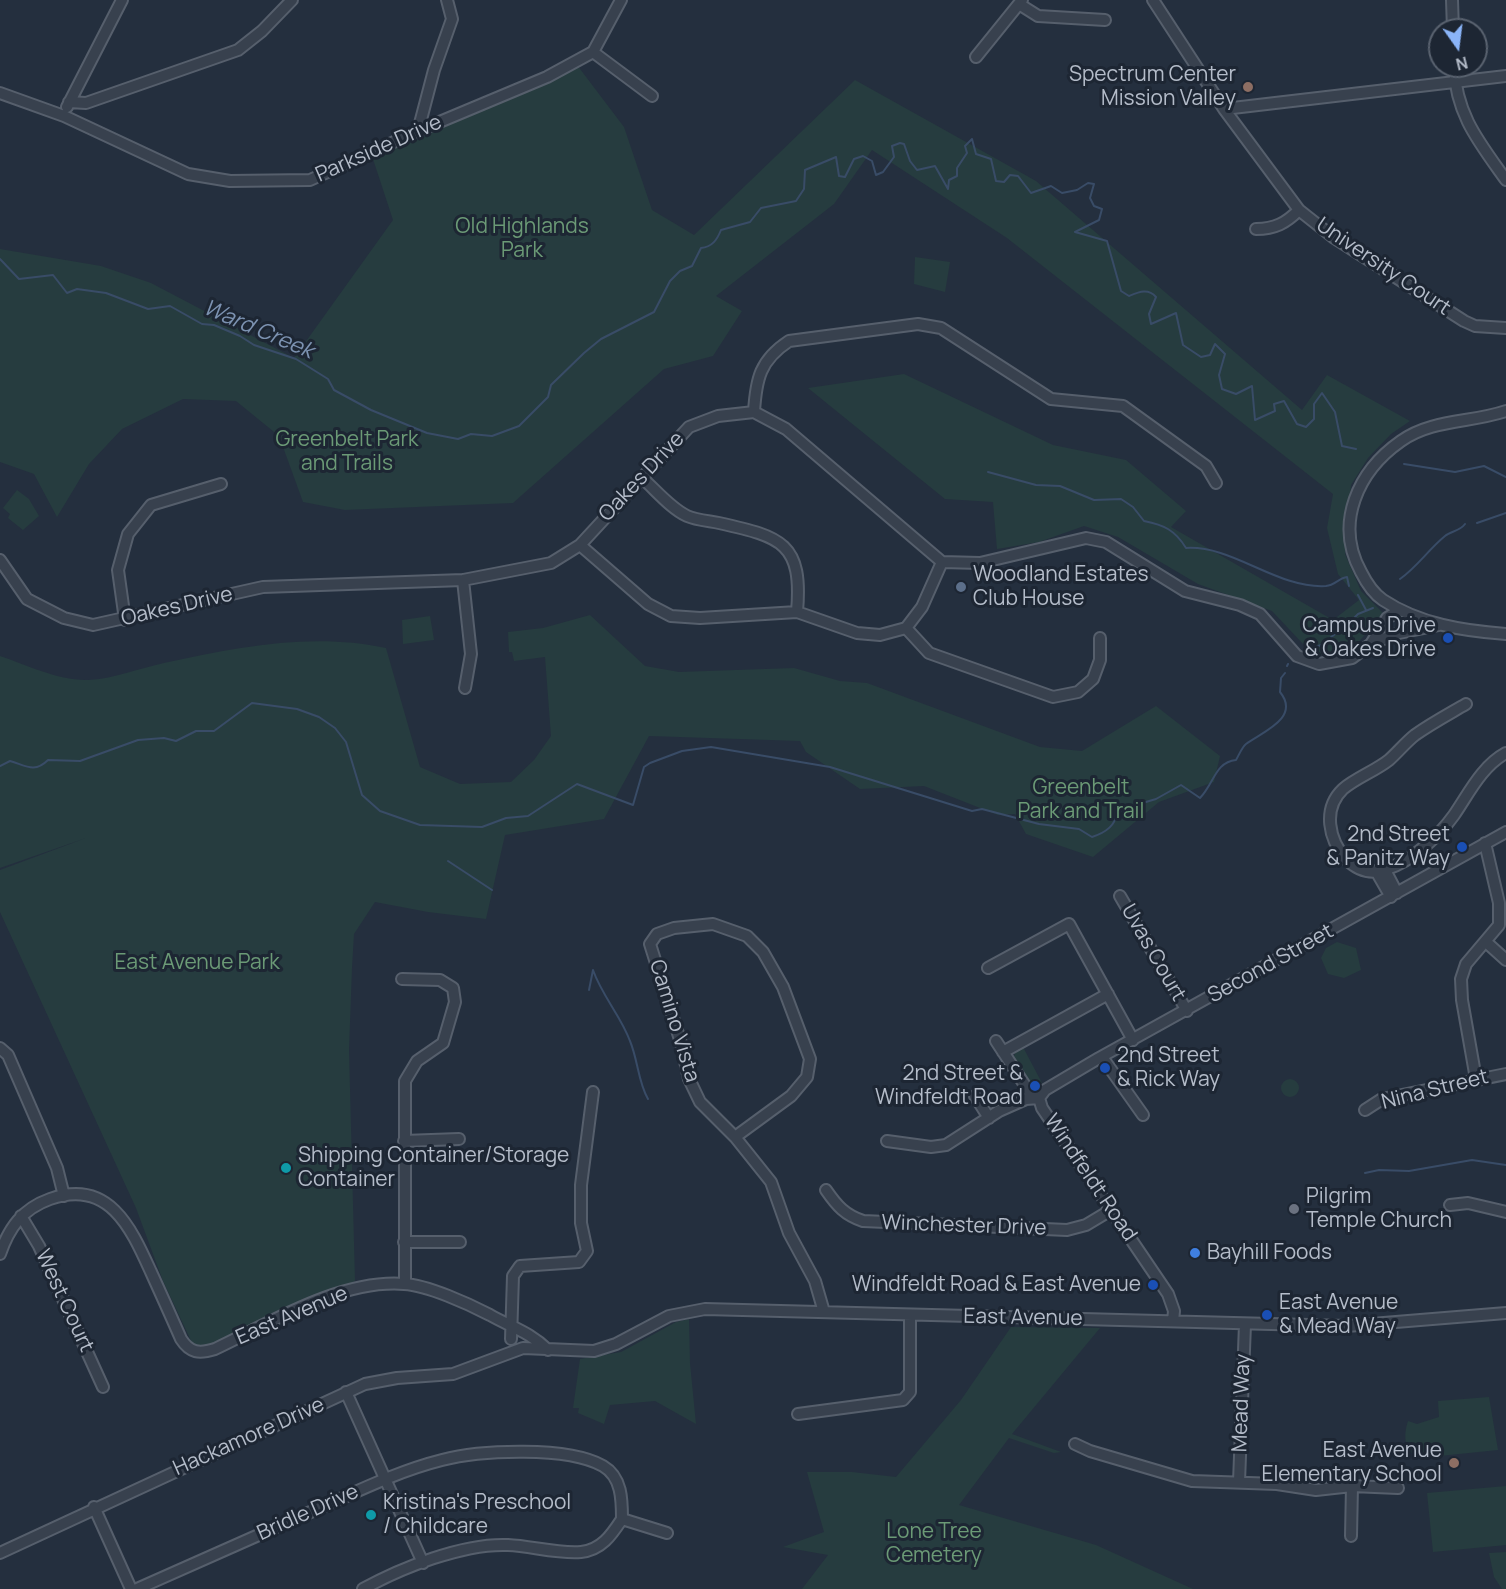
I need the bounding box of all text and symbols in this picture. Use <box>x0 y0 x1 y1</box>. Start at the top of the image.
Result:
north arrow <box>1428 18 1488 78</box>
text: N <box>1454 51 1470 76</box>
place label: Spectrum Center Mission Valley <box>1069 62 1236 112</box>
marker: Spectrum Center Mission Valley <box>1241 80 1255 94</box>
street label: Parkside Drive <box>312 110 446 188</box>
street label: University Court <box>1311 213 1455 321</box>
park label: Old Highlands Park <box>455 214 589 264</box>
water label: Ward Creek <box>199 295 317 365</box>
park label: Greenbelt Park and Trails <box>276 427 418 477</box>
street label: Oakes Drive <box>594 427 690 527</box>
place label: Woodland Estates Club House <box>973 562 1149 612</box>
marker: Woodland Estates Club House <box>954 580 968 594</box>
street label: Oakes Drive <box>119 582 235 632</box>
place label: Campus Drive & Oakes Drive <box>1302 613 1436 663</box>
marker: Campus Drive & Oakes Drive <box>1441 631 1455 645</box>
park label: Greenbelt Park and Trail <box>1018 775 1144 825</box>
place label: 2nd Street & Panitz Way <box>1326 822 1450 872</box>
marker: 2nd Street & Panitz Way <box>1455 840 1469 854</box>
street label: Uvas Court <box>1115 900 1191 1006</box>
street label: Second Street <box>1204 919 1338 1009</box>
park label: East Avenue Park <box>114 950 280 976</box>
street label: Camino Vista <box>643 957 705 1085</box>
place label: 2nd Street & Rick Way <box>1117 1043 1220 1093</box>
place label: 2nd Street & Windfeldt Road <box>875 1061 1023 1111</box>
marker: 2nd Street & Rick Way <box>1098 1061 1112 1075</box>
street label: Nina Street <box>1379 1065 1491 1115</box>
marker: 2nd Street & Windfeldt Road <box>1028 1079 1042 1093</box>
street label: Windfeldt Road <box>1038 1110 1142 1246</box>
place label: Shipping Container/Storage Container <box>298 1143 569 1193</box>
marker: Shipping Container/Storage Container <box>279 1161 293 1175</box>
place label: Pilgrim Temple Church <box>1306 1184 1452 1234</box>
marker: Pilgrim Temple Church <box>1287 1202 1301 1216</box>
street label: Winchester Drive <box>881 1211 1047 1241</box>
place label: Bayhill Foods <box>1207 1240 1332 1266</box>
street label: West Court <box>29 1246 99 1356</box>
marker: Bayhill Foods <box>1188 1246 1202 1260</box>
place label: Windfeldt Road & East Avenue <box>852 1272 1141 1298</box>
marker: Windfeldt Road & East Avenue <box>1146 1278 1160 1292</box>
street label: East Avenue <box>232 1281 352 1351</box>
place label: East Avenue & Mead Way <box>1279 1290 1398 1340</box>
street label: East Avenue <box>963 1304 1083 1332</box>
marker: East Avenue & Mead Way <box>1260 1308 1274 1322</box>
street label: Mead Way <box>1228 1353 1256 1453</box>
street label: Hackamore Drive <box>169 1392 329 1482</box>
place label: East Avenue Elementary School <box>1261 1438 1442 1488</box>
marker: East Avenue Elementary School <box>1447 1456 1461 1470</box>
street label: Bridle Drive <box>253 1479 363 1547</box>
place label: Kristina's Preschool / Childcare <box>383 1490 571 1540</box>
marker: Kristina's Preschool / Childcare <box>364 1508 378 1522</box>
park label: Lone Tree Cemetery <box>886 1519 982 1569</box>

